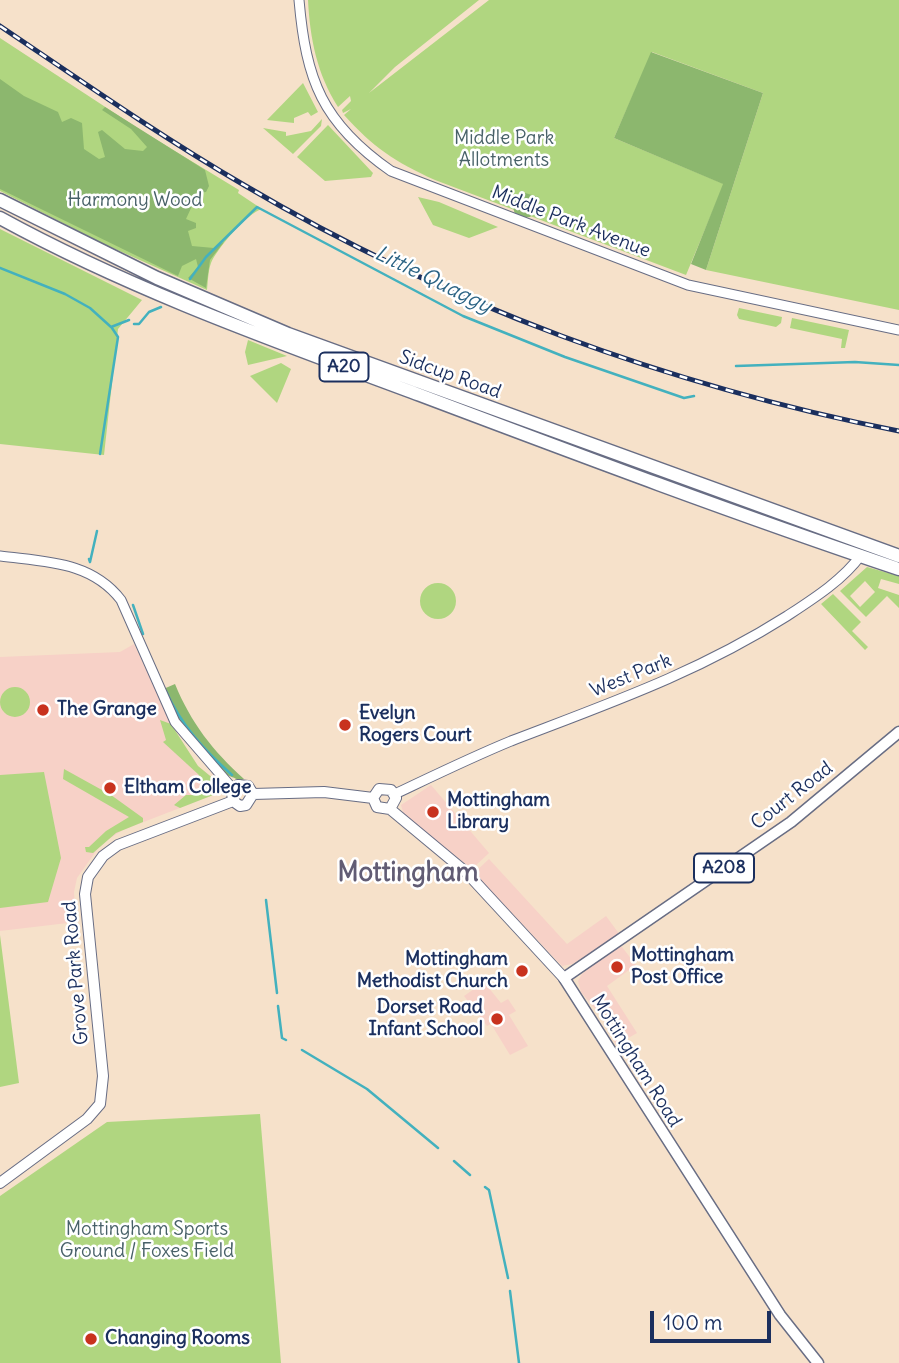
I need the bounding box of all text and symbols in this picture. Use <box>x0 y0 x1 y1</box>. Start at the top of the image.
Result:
park label: Middle Park Allotments <box>454 128 554 172</box>
street label: Middle Park Avenue <box>488 181 654 263</box>
park label: Harmony Wood <box>68 190 202 212</box>
water label: Little Quaggy <box>371 241 495 319</box>
street label: Sidcup Road <box>396 346 504 404</box>
road number: A20 <box>320 352 368 382</box>
street label: West Park <box>587 649 675 703</box>
place label: The Grange <box>57 699 157 721</box>
marker: The Grange <box>35 702 51 718</box>
place label: Evelyn Rogers Court <box>359 703 472 747</box>
marker: Evelyn Rogers Court <box>337 717 353 733</box>
street label: Court Road <box>747 757 837 835</box>
place label: Eltham College <box>124 777 251 799</box>
marker: Eltham College <box>102 780 118 796</box>
place label: Mottingham Library <box>447 790 550 834</box>
marker: Mottingham Library <box>425 804 441 820</box>
road number: A208 <box>694 854 754 882</box>
district label: Mottingham <box>338 858 478 890</box>
street label: Grove Park Road <box>58 900 94 1046</box>
place label: Mottingham Post Office <box>631 945 734 989</box>
place label: Mottingham Methodist Church <box>357 949 508 993</box>
marker: Mottingham Post Office <box>609 959 625 975</box>
marker: Mottingham Methodist Church <box>514 963 530 979</box>
street label: Mottingham Road <box>586 990 686 1132</box>
place label: Dorset Road Infant School <box>369 997 483 1041</box>
marker: Dorset Road Infant School <box>489 1011 505 1027</box>
park label: Mottingham Sports Ground / Foxes Field <box>60 1219 234 1263</box>
scale bar <box>654 1296 775 1340</box>
text: 100 m <box>663 1309 722 1336</box>
place label: Changing Rooms <box>105 1328 250 1350</box>
marker: Changing Rooms <box>83 1331 99 1347</box>

